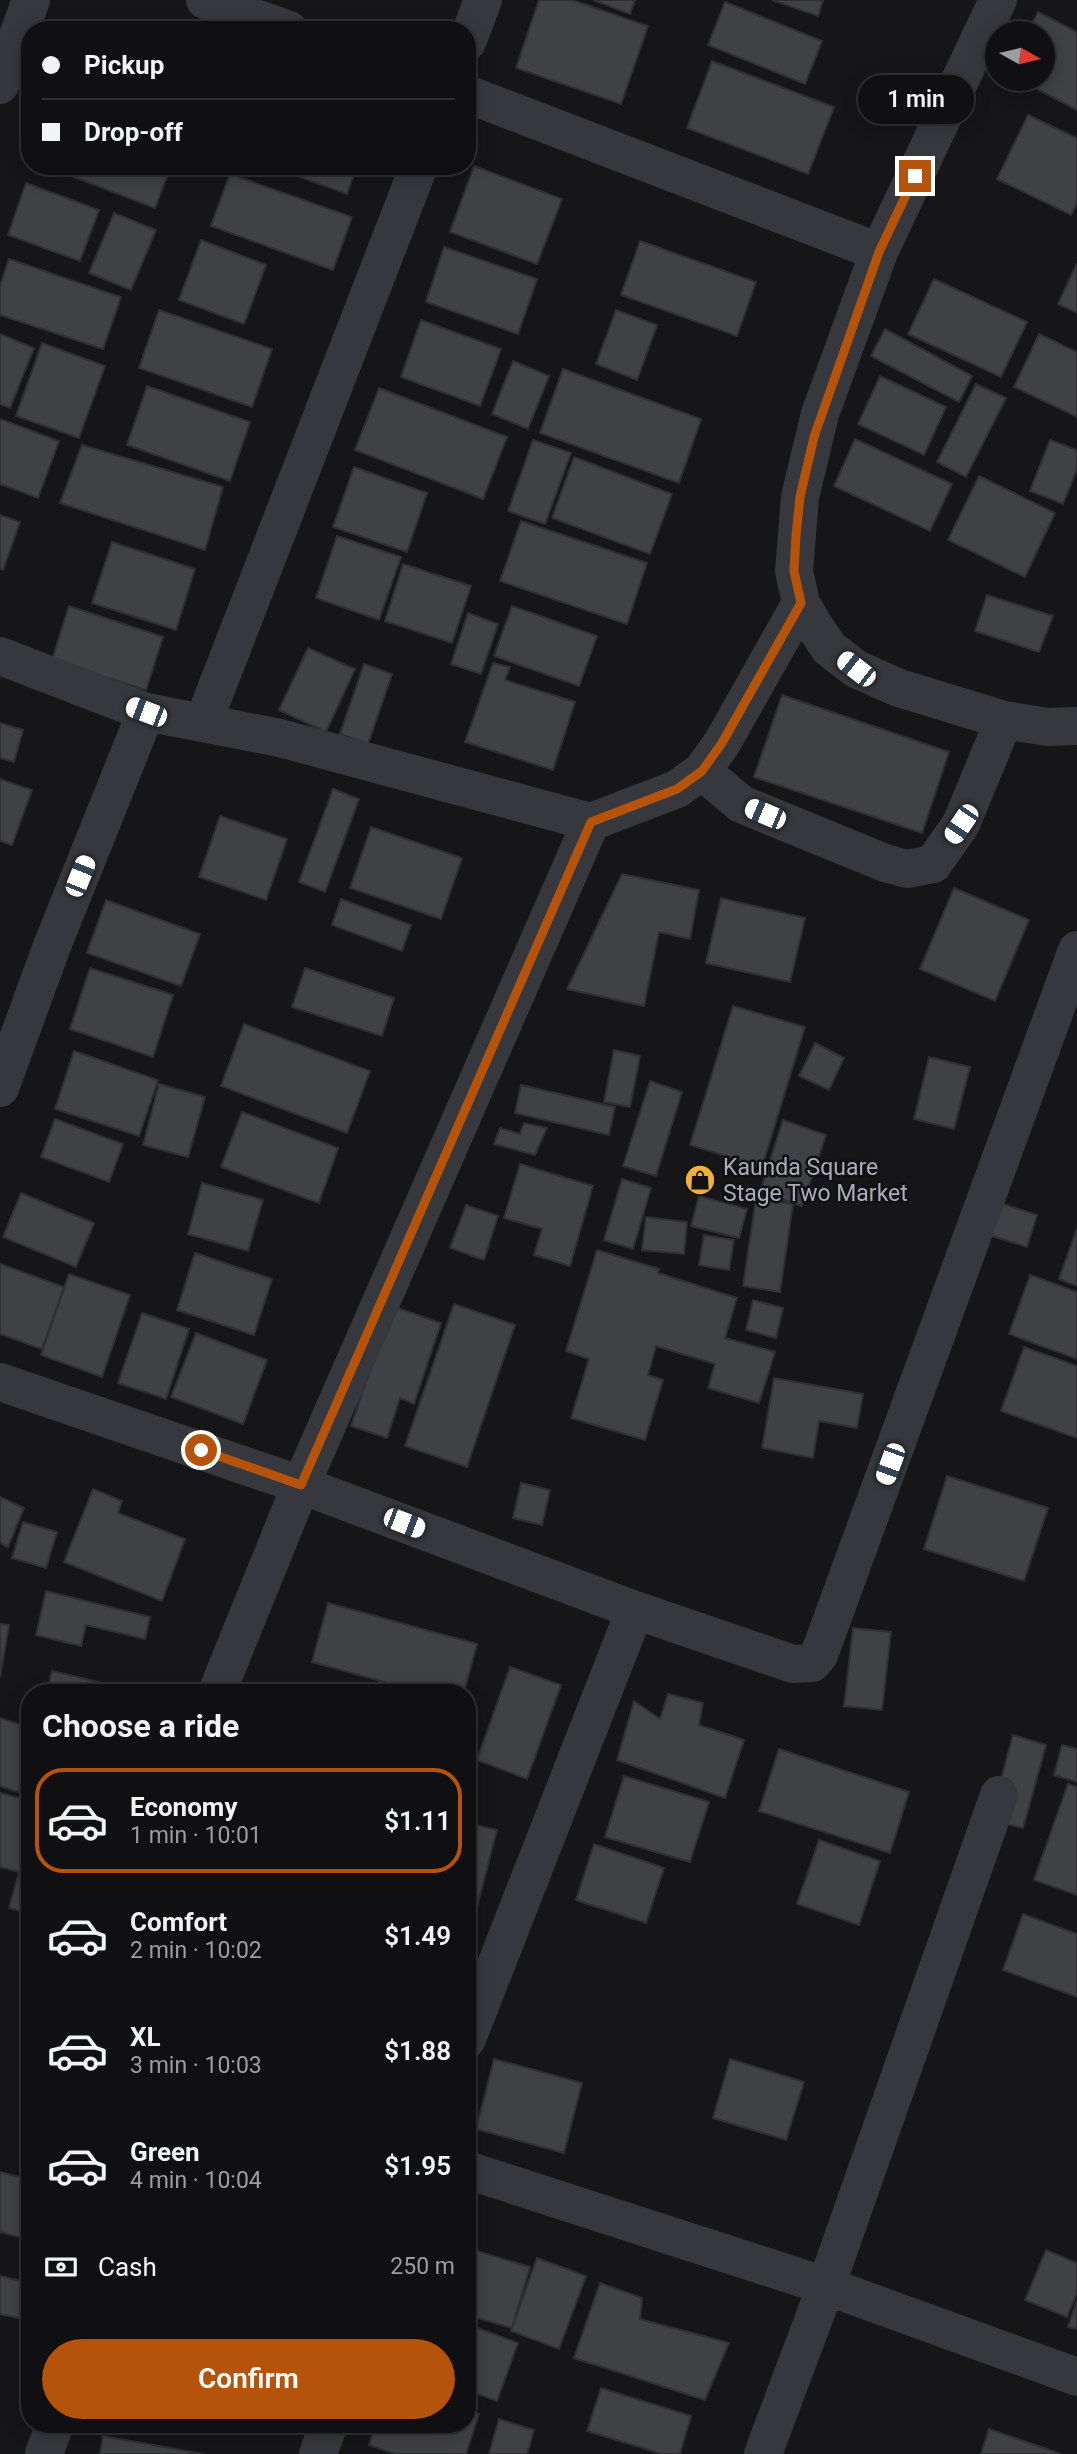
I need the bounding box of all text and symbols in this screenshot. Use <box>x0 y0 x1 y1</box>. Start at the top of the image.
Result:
north arrow <box>985 21 1055 91</box>
map controls <box>985 21 1055 91</box>
text: Pickup <box>84 50 164 80</box>
callout: 1 min <box>857 74 973 124</box>
text: 1 min <box>887 86 945 113</box>
text: Drop-off <box>84 117 183 147</box>
route end <box>899 160 931 192</box>
car <box>833 648 880 690</box>
car <box>123 695 170 729</box>
car <box>742 796 789 832</box>
car <box>941 801 982 847</box>
car <box>63 853 98 899</box>
place label: Kaunda Square Stage Two Market <box>723 1154 908 1207</box>
shop icon: Kaunda Square Stage Two Market <box>683 1163 717 1197</box>
route start <box>185 1434 217 1466</box>
car <box>873 1441 908 1487</box>
car <box>381 1506 428 1540</box>
text: Choose a ride <box>42 1707 239 1745</box>
icon: car <box>46 1789 109 1852</box>
text: Economy <box>130 1792 237 1822</box>
text: $1.11 <box>384 1806 451 1836</box>
text: 1 min · 10:01 <box>130 1822 262 1849</box>
icon: car <box>46 1904 109 1967</box>
text: Comfort <box>130 1907 227 1937</box>
text: $1.49 <box>384 1921 451 1951</box>
text: 2 min · 10:02 <box>130 1937 262 1964</box>
icon: car <box>46 2019 109 2082</box>
text: XL <box>130 2022 161 2052</box>
text: $1.88 <box>384 2036 451 2066</box>
text: 3 min · 10:03 <box>130 2052 262 2079</box>
icon: car <box>46 2134 109 2197</box>
text: Green <box>130 2137 200 2167</box>
text: $1.95 <box>384 2151 451 2181</box>
text: 4 min · 10:04 <box>130 2167 262 2194</box>
icon: cash <box>42 2248 80 2286</box>
text: Cash <box>98 2252 157 2282</box>
text: 250 m <box>390 2253 455 2280</box>
button: Confirm <box>42 2339 455 2419</box>

